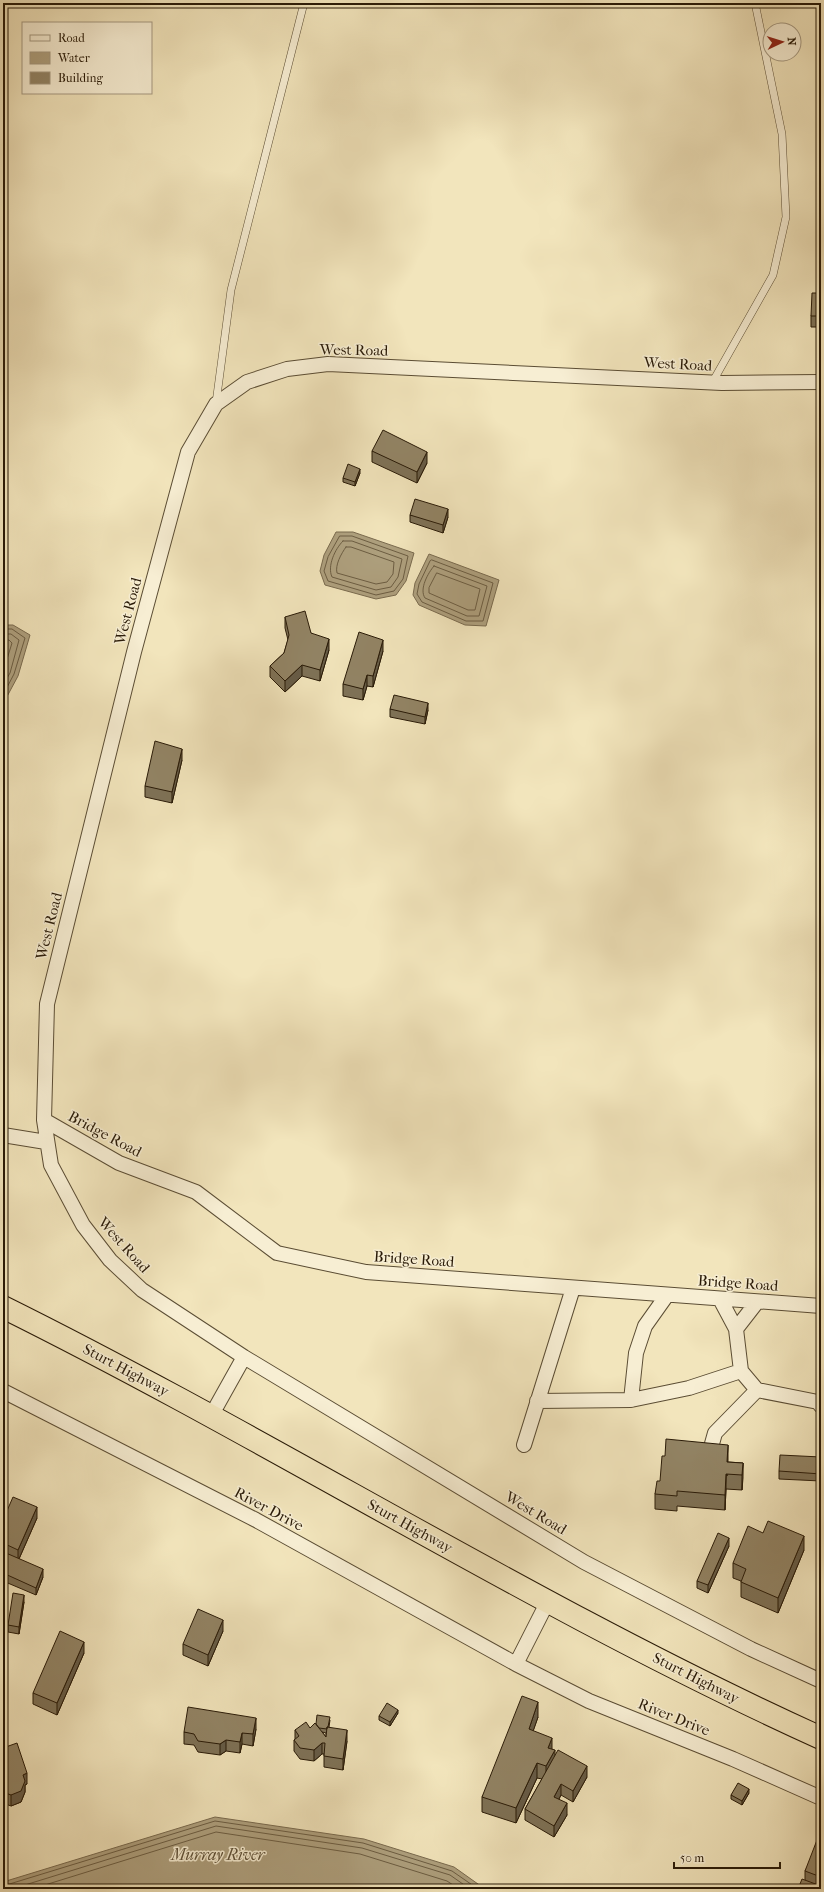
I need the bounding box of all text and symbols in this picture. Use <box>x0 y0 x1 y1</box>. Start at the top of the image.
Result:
legend <box>22 22 152 94</box>
north arrow <box>762 22 802 62</box>
text: Road <box>58 31 85 45</box>
text: N <box>785 37 798 47</box>
text: Water <box>57 51 91 65</box>
text: Building <box>58 71 103 85</box>
street label: West Road <box>319 340 389 360</box>
street label: West Road <box>642 353 714 375</box>
street label: West Road <box>110 575 146 647</box>
street label: West Road <box>32 890 66 962</box>
street label: Bridge Road <box>65 1107 146 1161</box>
street label: West Road <box>94 1213 154 1277</box>
street label: Bridge Road <box>373 1247 456 1271</box>
street label: Bridge Road <box>697 1271 780 1295</box>
street label: Sturt Highway <box>80 1340 173 1401</box>
street label: River Drive <box>231 1483 307 1535</box>
street label: West Road <box>501 1487 571 1539</box>
street label: Sturt Highway <box>364 1495 457 1557</box>
street label: Sturt Highway <box>650 1648 743 1708</box>
street label: River Drive <box>635 1694 713 1740</box>
scale bar <box>674 1844 780 1870</box>
water label: Murray River <box>170 1845 267 1864</box>
text: 50 m <box>680 1851 704 1865</box>

